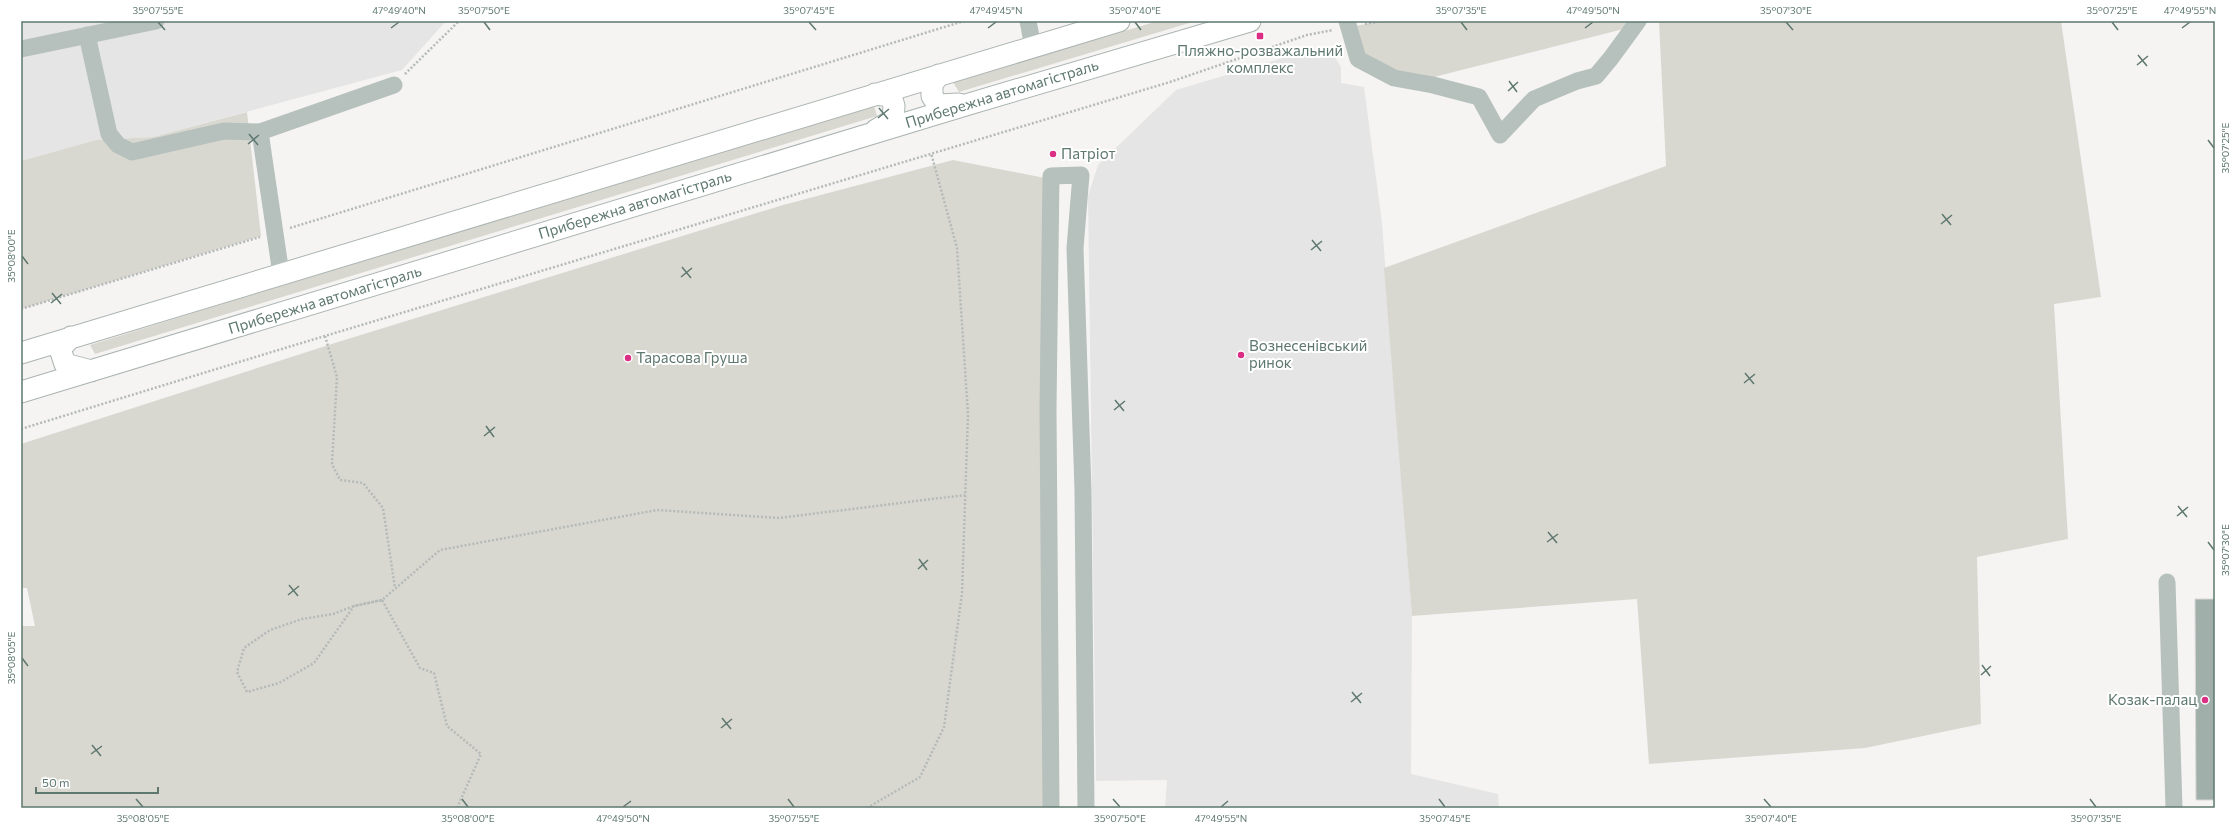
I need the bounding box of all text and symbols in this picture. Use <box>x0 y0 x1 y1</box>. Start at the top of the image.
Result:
text: 35°07'55"E <box>132 4 184 16</box>
text: 47°49'40"N <box>372 4 426 16</box>
text: 35°07'50"E <box>458 4 510 16</box>
text: 35°07'45"E <box>783 4 835 16</box>
text: 47°49'45"N <box>970 4 1022 16</box>
text: 35°07'40"E <box>1109 4 1161 16</box>
text: 35°07'35"E <box>1435 4 1487 16</box>
text: 47°49'50"N <box>1566 4 1620 16</box>
text: 35°07'30"E <box>1760 4 1812 16</box>
text: 35°07'25"E <box>2087 4 2138 16</box>
text: 47°49'55"N <box>2164 4 2216 16</box>
marker: Пляжно-розважальний комплекс <box>1255 31 1265 41</box>
place label: Пляжно-розважальний комплекс <box>1177 41 1343 76</box>
street label: Прибережна автомагістраль <box>903 55 1101 131</box>
text: 35°07'25"E <box>2219 122 2231 173</box>
place label: Патріот <box>1061 144 1116 162</box>
marker: Патріот <box>1048 149 1058 159</box>
street label: Прибережна автомагістраль <box>536 166 734 242</box>
text: 35°08'00"E <box>5 229 17 283</box>
street label: Прибережна автомагістраль <box>226 261 424 337</box>
place label: Вознесенівський ринок <box>1249 336 1367 371</box>
place label: Тарасова Груша <box>636 348 747 366</box>
marker: Вознесенівський ринок <box>1236 350 1246 360</box>
marker: Тарасова Груша <box>623 353 633 363</box>
text: 35°07'30"E <box>2219 524 2231 576</box>
text: 35°08'05"E <box>5 632 17 684</box>
place label: Козак-палац <box>2108 690 2197 708</box>
marker: Козак-палац <box>2200 695 2210 705</box>
scale bar <box>36 769 158 795</box>
text: 50 m <box>42 775 70 789</box>
text: 35°08'05"E <box>117 812 169 824</box>
text: 35°08'00"E <box>441 812 495 824</box>
text: 47°49'50"N <box>596 812 650 824</box>
text: 35°07'55"E <box>768 812 820 824</box>
text: 35°07'50"E <box>1094 812 1146 824</box>
text: 47°49'55"N <box>1195 812 1247 824</box>
text: 35°07'45"E <box>1419 812 1471 824</box>
text: 35°07'40"E <box>1745 812 1797 824</box>
text: 35°07'35"E <box>2070 812 2122 824</box>

